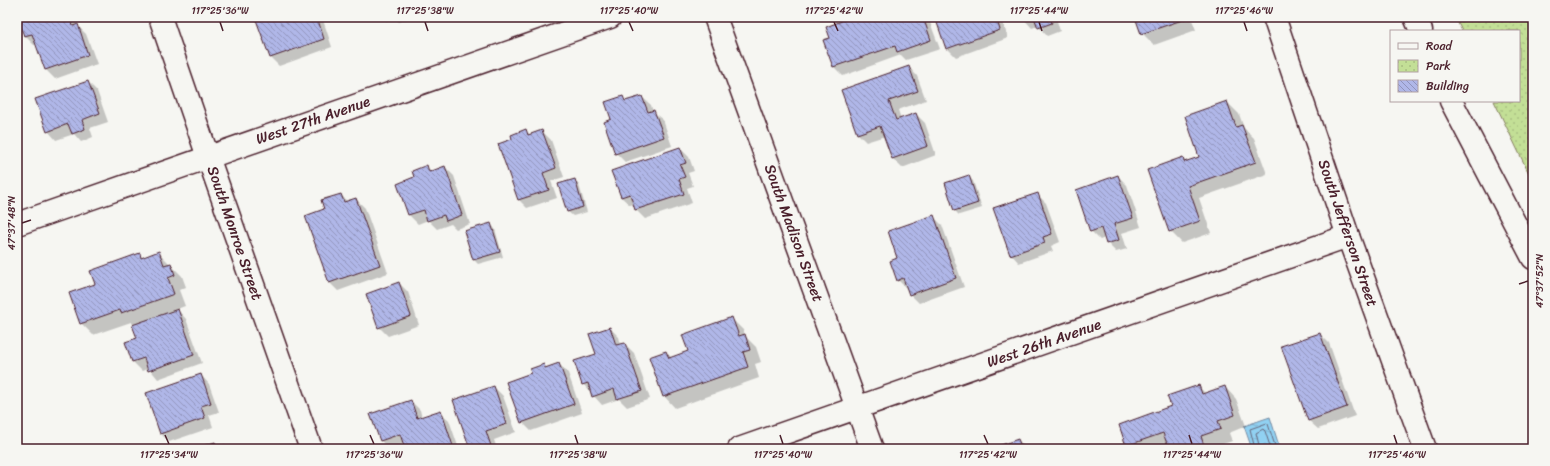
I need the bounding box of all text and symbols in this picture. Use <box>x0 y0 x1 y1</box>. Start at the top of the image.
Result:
text: 117°25'36"W <box>191 2 249 20</box>
text: 117°25'38"W <box>396 2 454 20</box>
text: 117°25'40"W <box>600 2 659 20</box>
text: 117°25'42"W <box>805 2 863 20</box>
text: 117°25'44"W <box>1010 2 1069 20</box>
text: 117°25'46"W <box>1215 2 1273 20</box>
legend <box>1390 30 1520 102</box>
text: Road <box>1426 35 1453 57</box>
text: Park <box>1426 55 1451 77</box>
text: Building <box>1426 75 1469 97</box>
street label: West 27th Avenue <box>252 88 374 152</box>
street label: South Jefferson Street <box>1311 156 1386 311</box>
street label: South Madison Street <box>757 160 831 306</box>
street label: South Monroe Street <box>200 162 270 304</box>
text: 47°37'48"N <box>3 196 21 250</box>
text: 47°37'52"N <box>1531 254 1549 308</box>
street label: West 26th Avenue <box>983 311 1105 375</box>
text: 117°25'34"W <box>140 446 198 464</box>
text: 117°25'36"W <box>345 446 403 464</box>
text: 117°25'38"W <box>549 446 607 464</box>
text: 117°25'40"W <box>754 446 813 464</box>
text: 117°25'42"W <box>959 446 1017 464</box>
text: 117°25'44"W <box>1163 446 1222 464</box>
text: 117°25'46"W <box>1368 446 1426 464</box>

